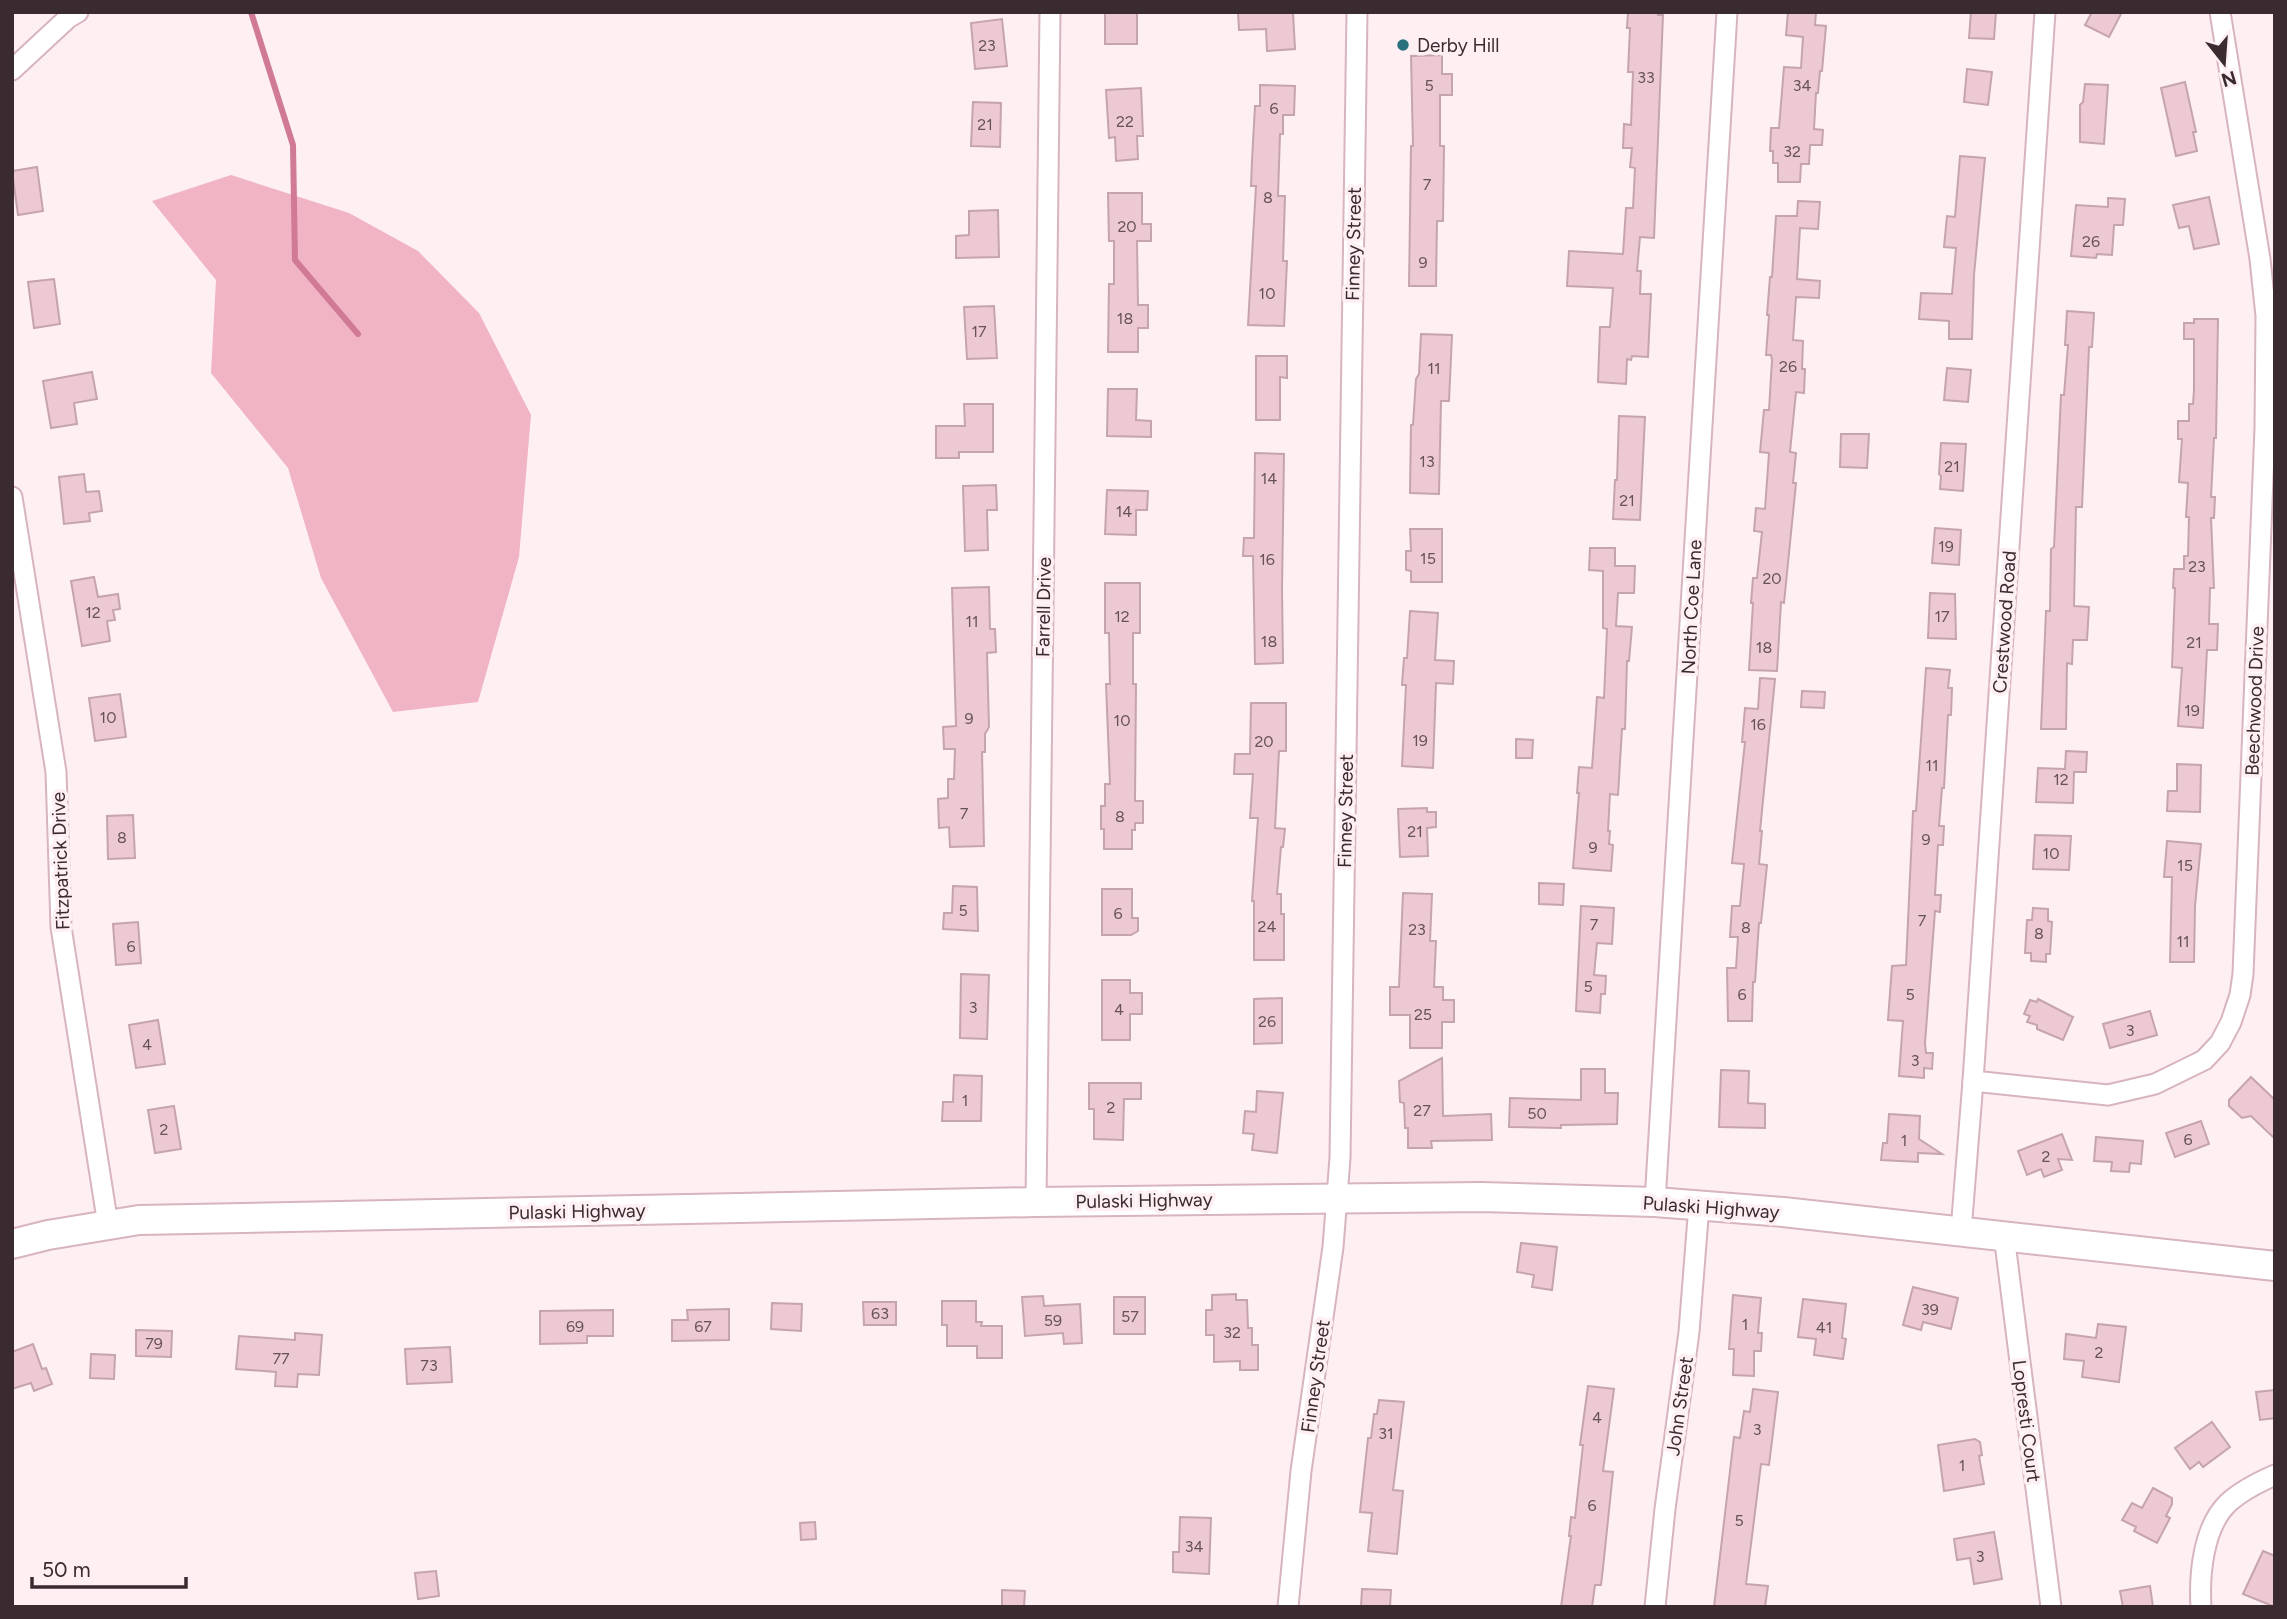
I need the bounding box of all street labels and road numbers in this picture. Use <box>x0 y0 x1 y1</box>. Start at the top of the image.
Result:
street label: Finney Street <box>1341 187 1366 301</box>
street label: North Coe Lane <box>1676 539 1707 675</box>
street label: Crestwood Road <box>1988 550 2021 694</box>
street label: Farrell Drive <box>1031 557 1056 657</box>
street label: Beechwood Drive <box>2240 626 2269 776</box>
street label: Finney Street <box>1333 754 1358 868</box>
street label: Fitzpatrick Drive <box>47 791 74 930</box>
street label: Pulaski Highway <box>1075 1188 1213 1213</box>
street label: Pulaski Highway <box>1642 1191 1780 1224</box>
street label: Pulaski Highway <box>508 1199 646 1224</box>
street label: Finney Street <box>1296 1318 1335 1434</box>
street label: John Street <box>1661 1355 1698 1457</box>
street label: Lopresti Court <box>2008 1359 2045 1484</box>

